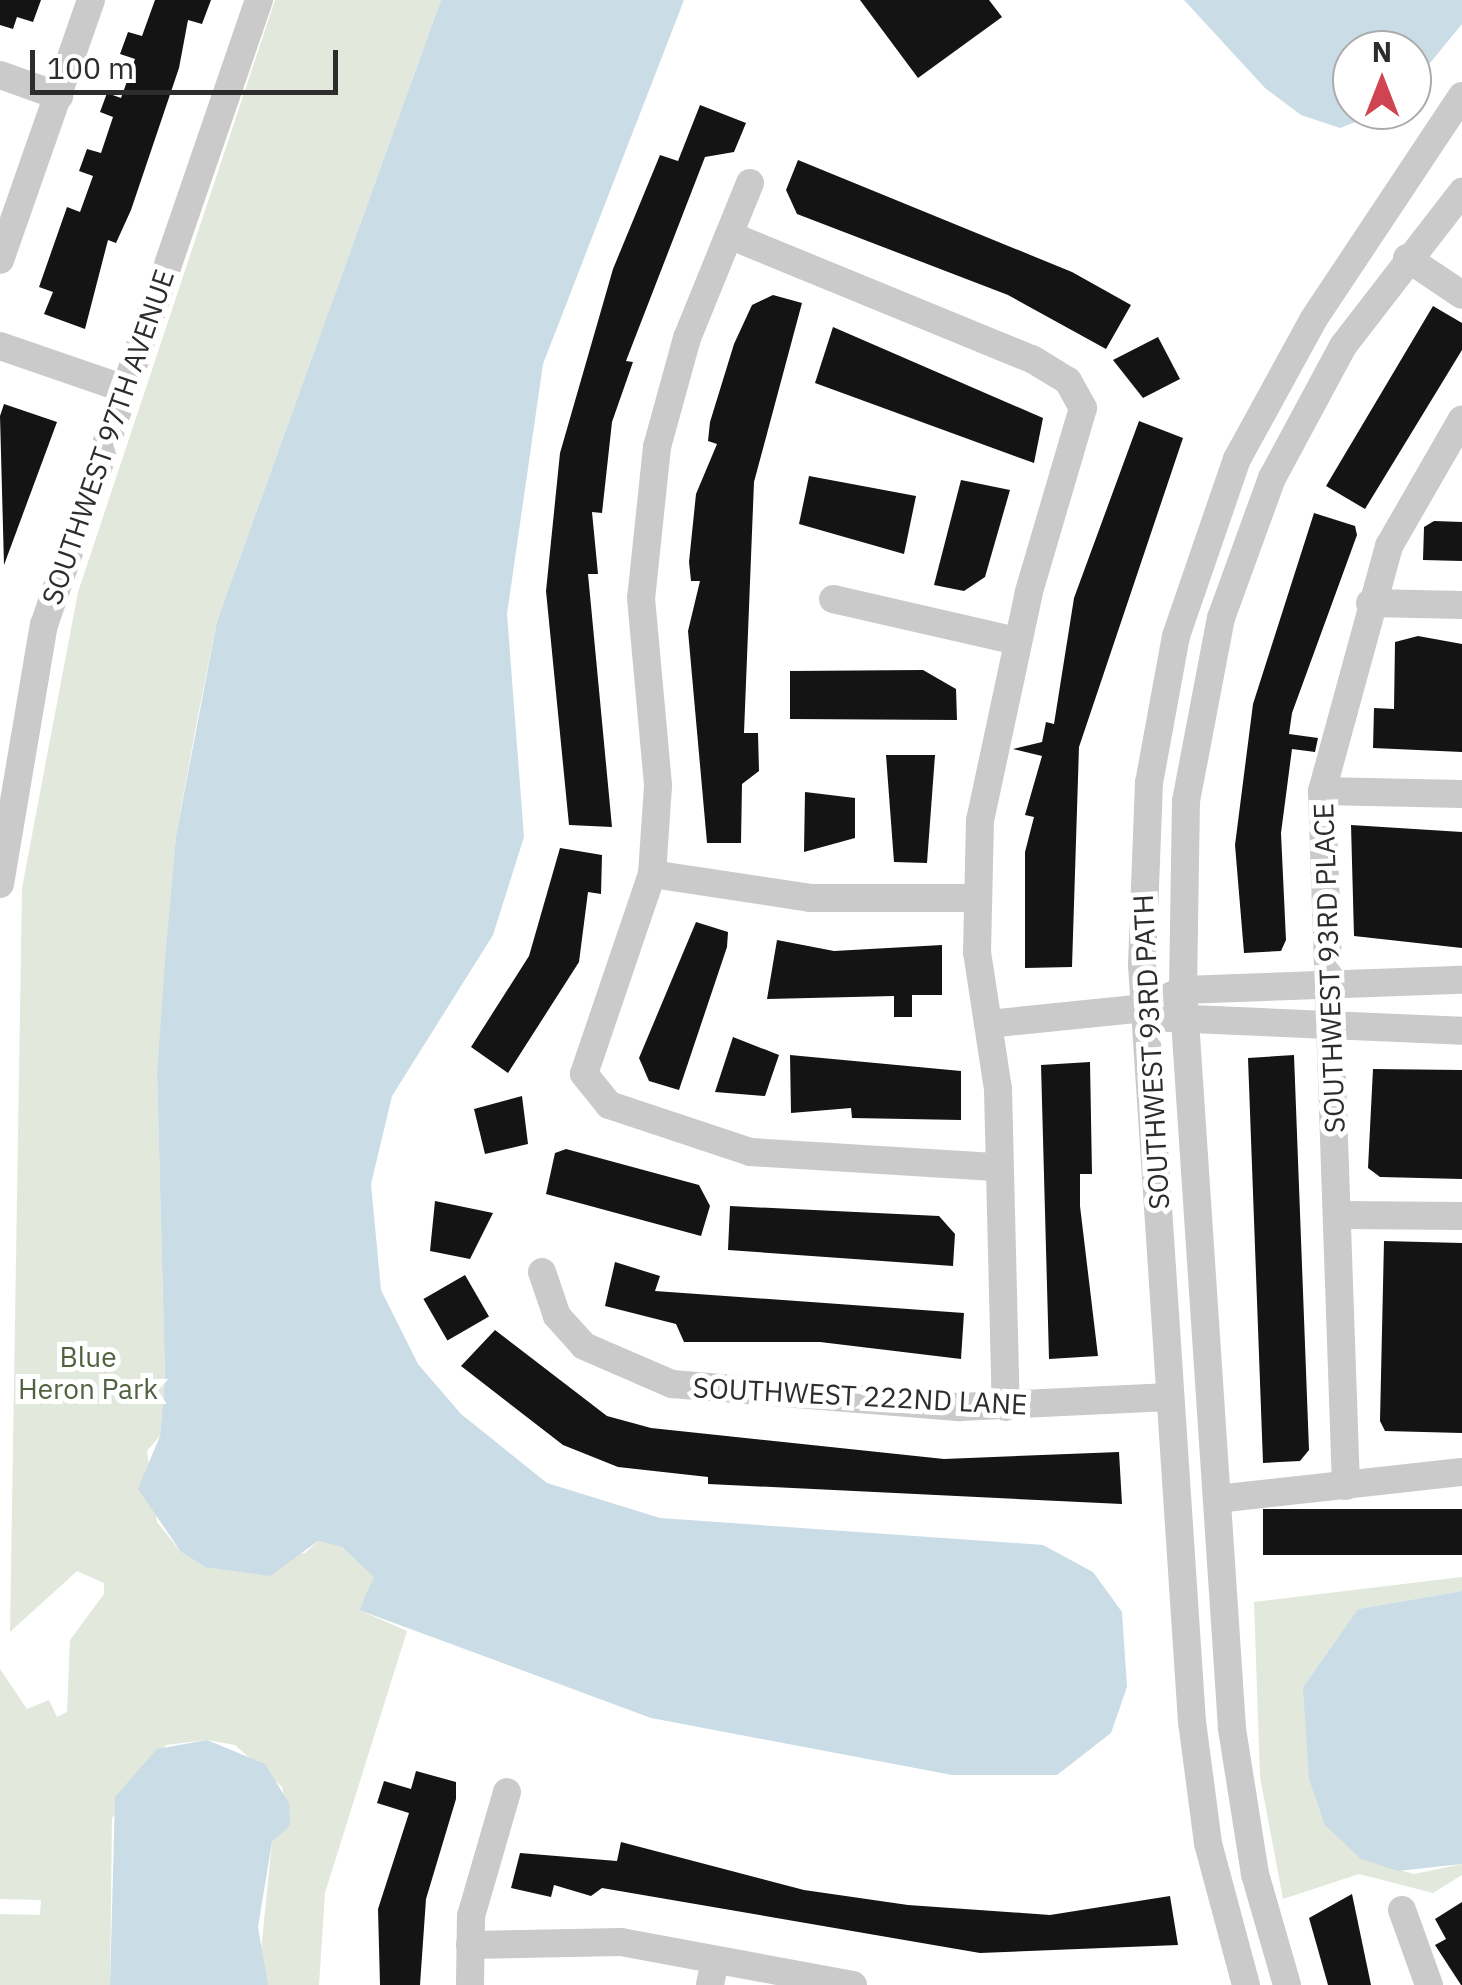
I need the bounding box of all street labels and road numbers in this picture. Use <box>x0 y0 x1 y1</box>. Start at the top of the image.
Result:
street label: SOUTHWEST 97TH AVENUE <box>35 265 181 609</box>
street label: SOUTHWEST 93RD PLACE <box>1306 802 1352 1134</box>
street label: SOUTHWEST 93RD PATH <box>1126 894 1176 1210</box>
street label: SOUTHWEST 222ND LANE <box>692 1370 1028 1422</box>

